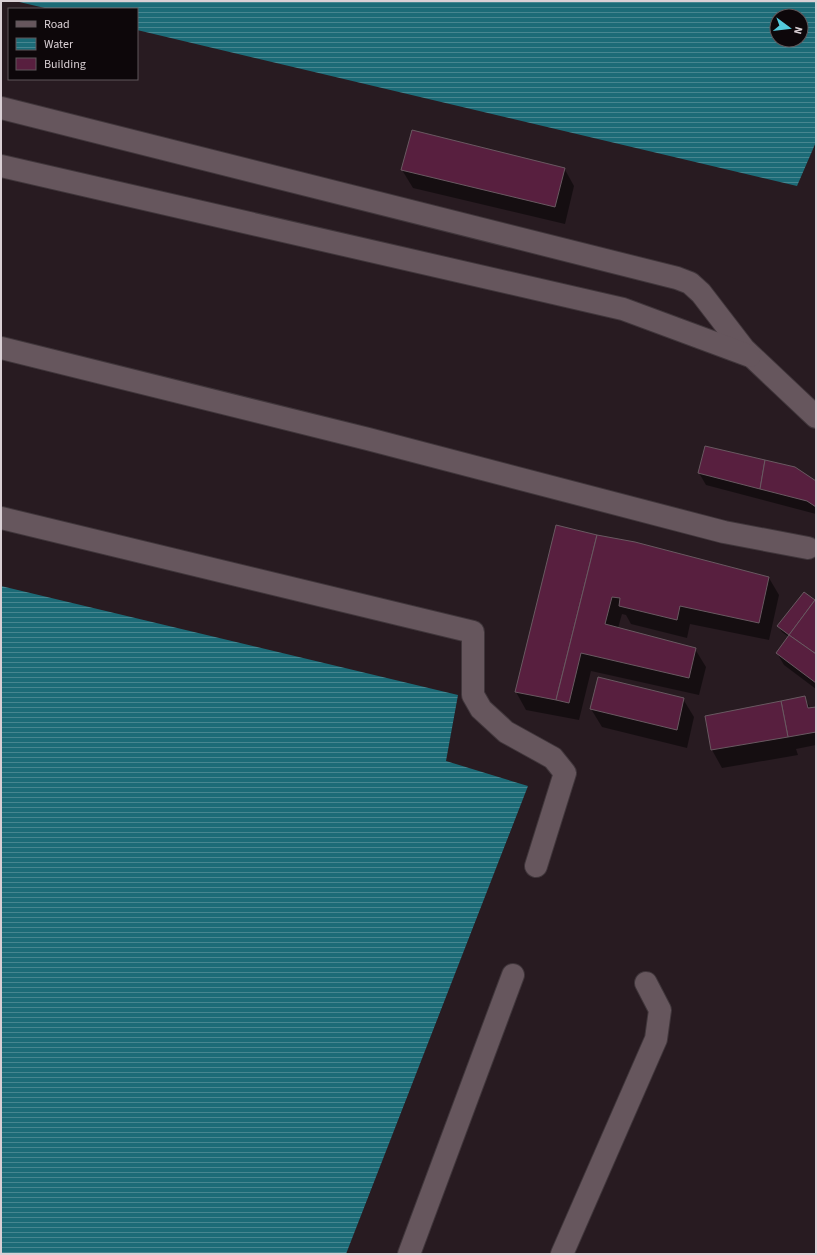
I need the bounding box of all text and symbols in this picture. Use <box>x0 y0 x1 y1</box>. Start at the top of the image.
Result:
legend <box>8 8 138 80</box>
north arrow <box>769 8 809 48</box>
text: Road <box>44 16 70 33</box>
text: N <box>790 25 806 36</box>
text: Water <box>44 36 74 53</box>
text: Building <box>44 56 86 73</box>

